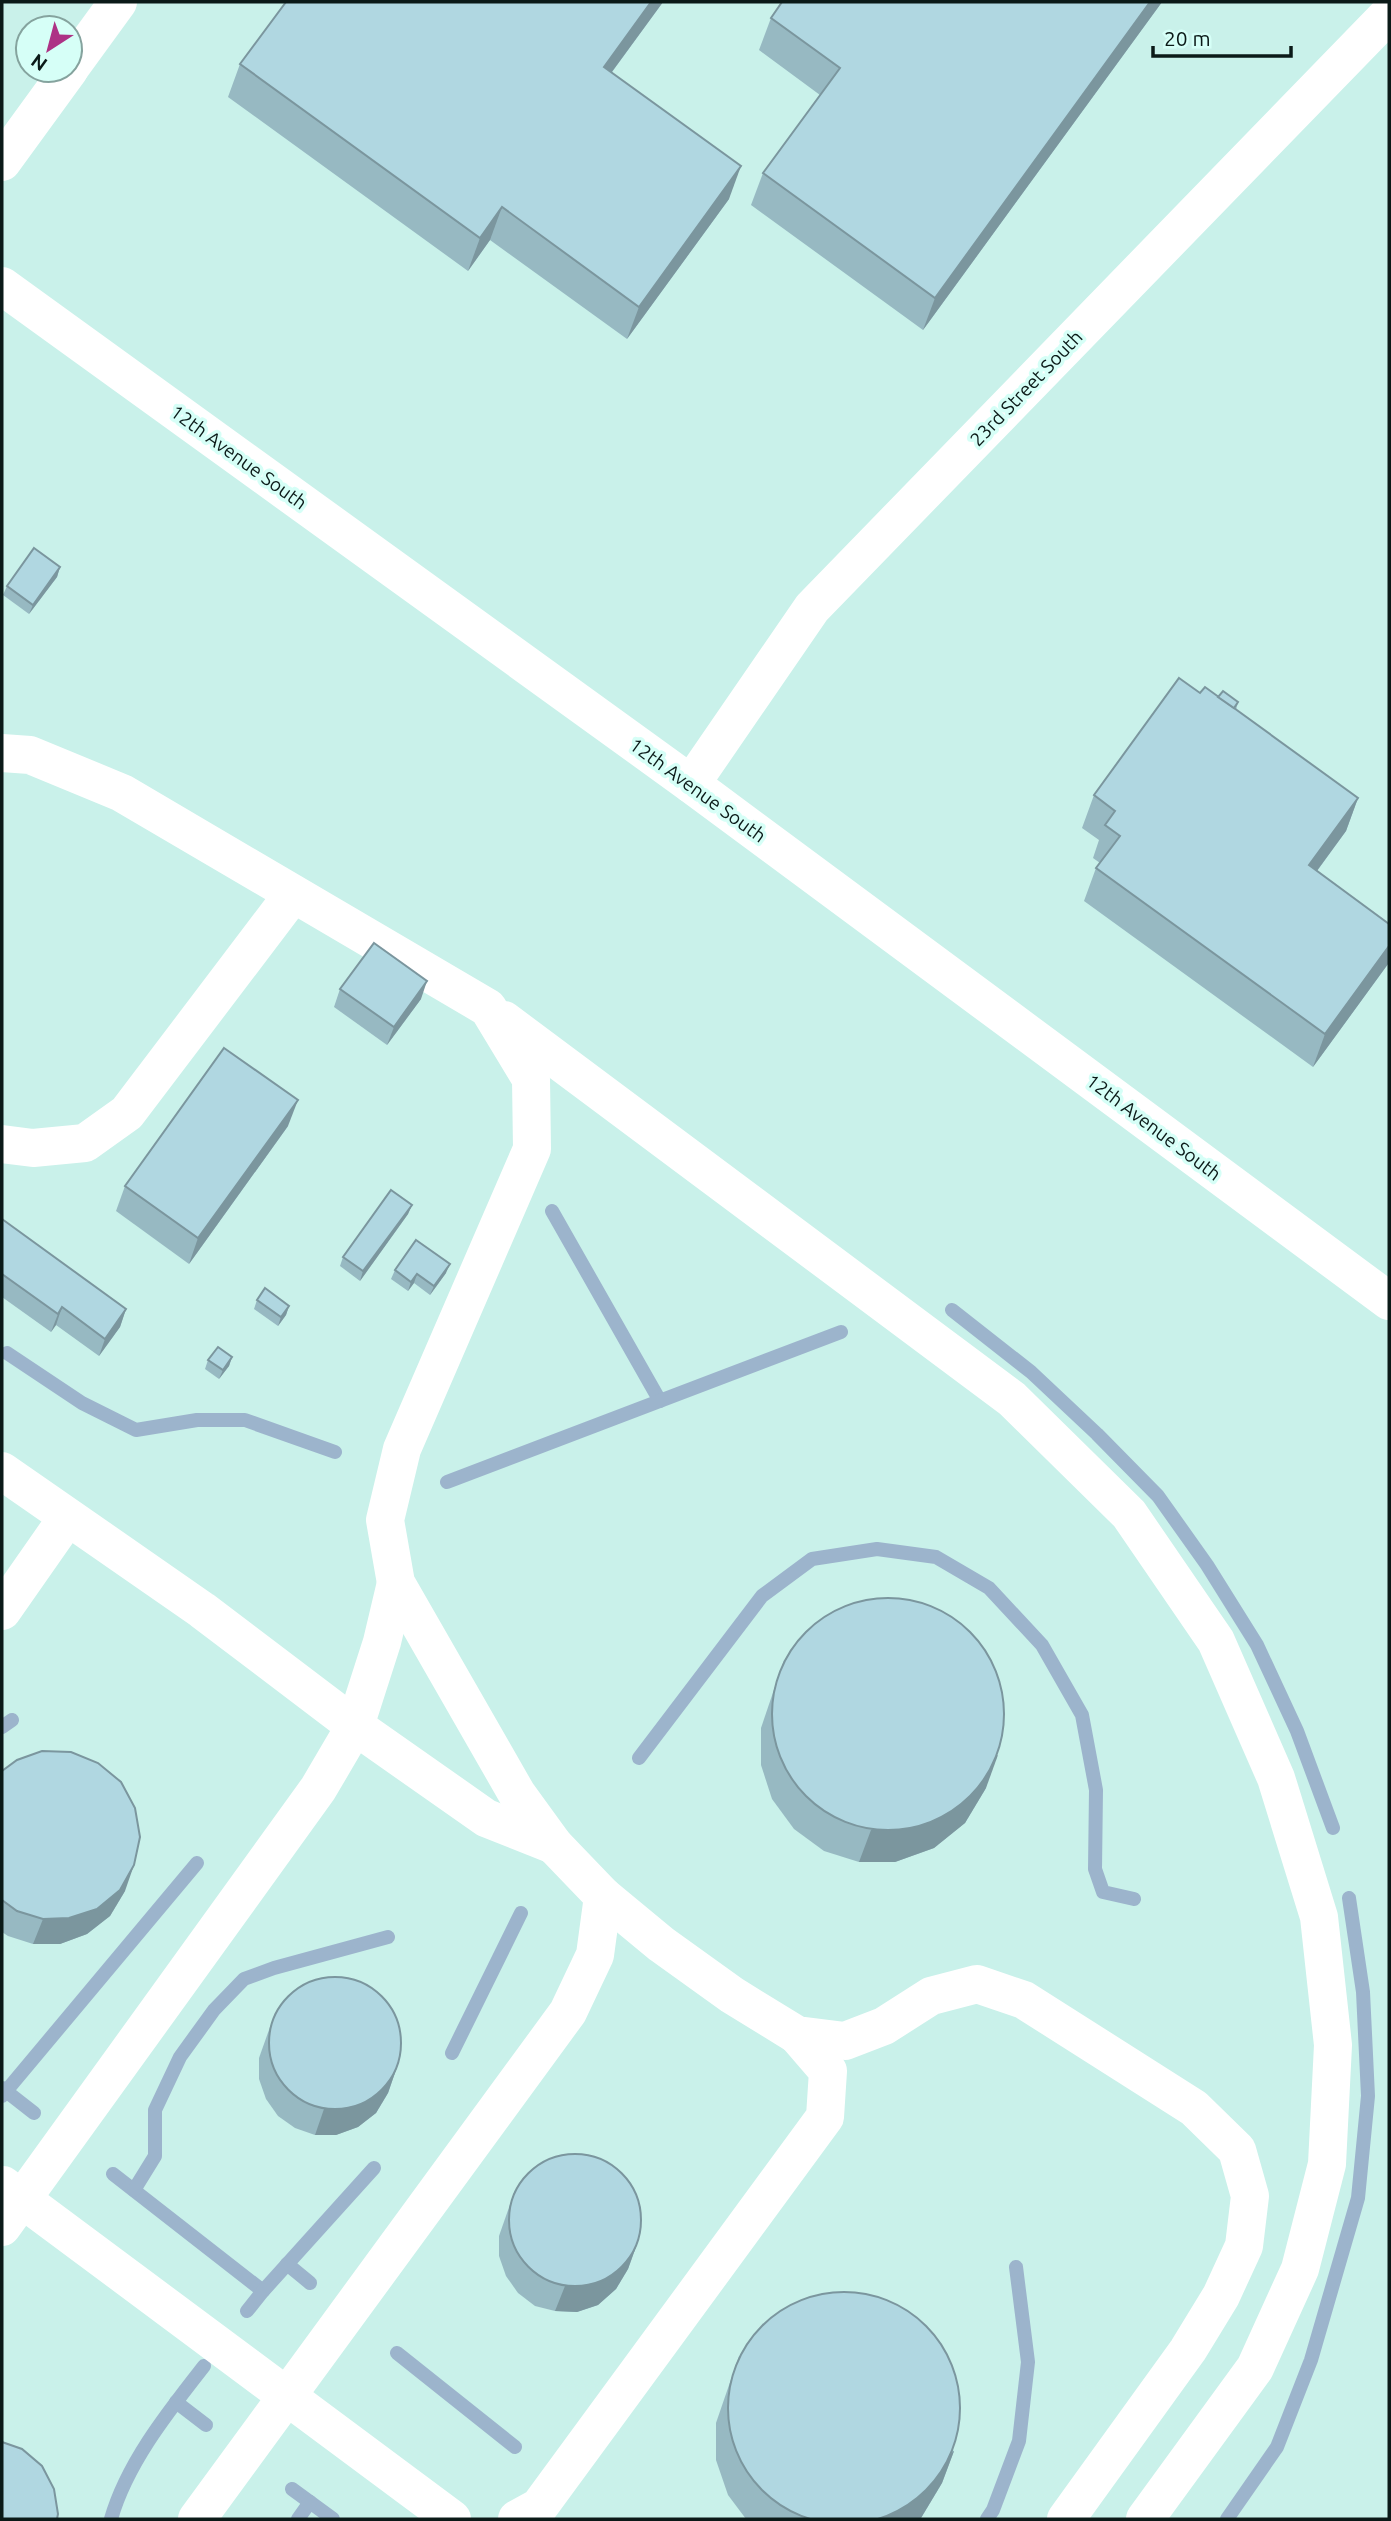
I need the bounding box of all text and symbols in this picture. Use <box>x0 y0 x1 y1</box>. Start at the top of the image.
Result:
north arrow <box>14 14 84 84</box>
scale bar <box>1153 14 1291 58</box>
text: 20 m <box>1164 26 1211 50</box>
text: N <box>27 50 51 76</box>
street label: 23rd Street South <box>965 326 1087 450</box>
street label: 12th Avenue South <box>167 400 311 514</box>
street label: 12th Avenue South <box>626 733 770 847</box>
street label: 12th Avenue South <box>1082 1069 1226 1185</box>

